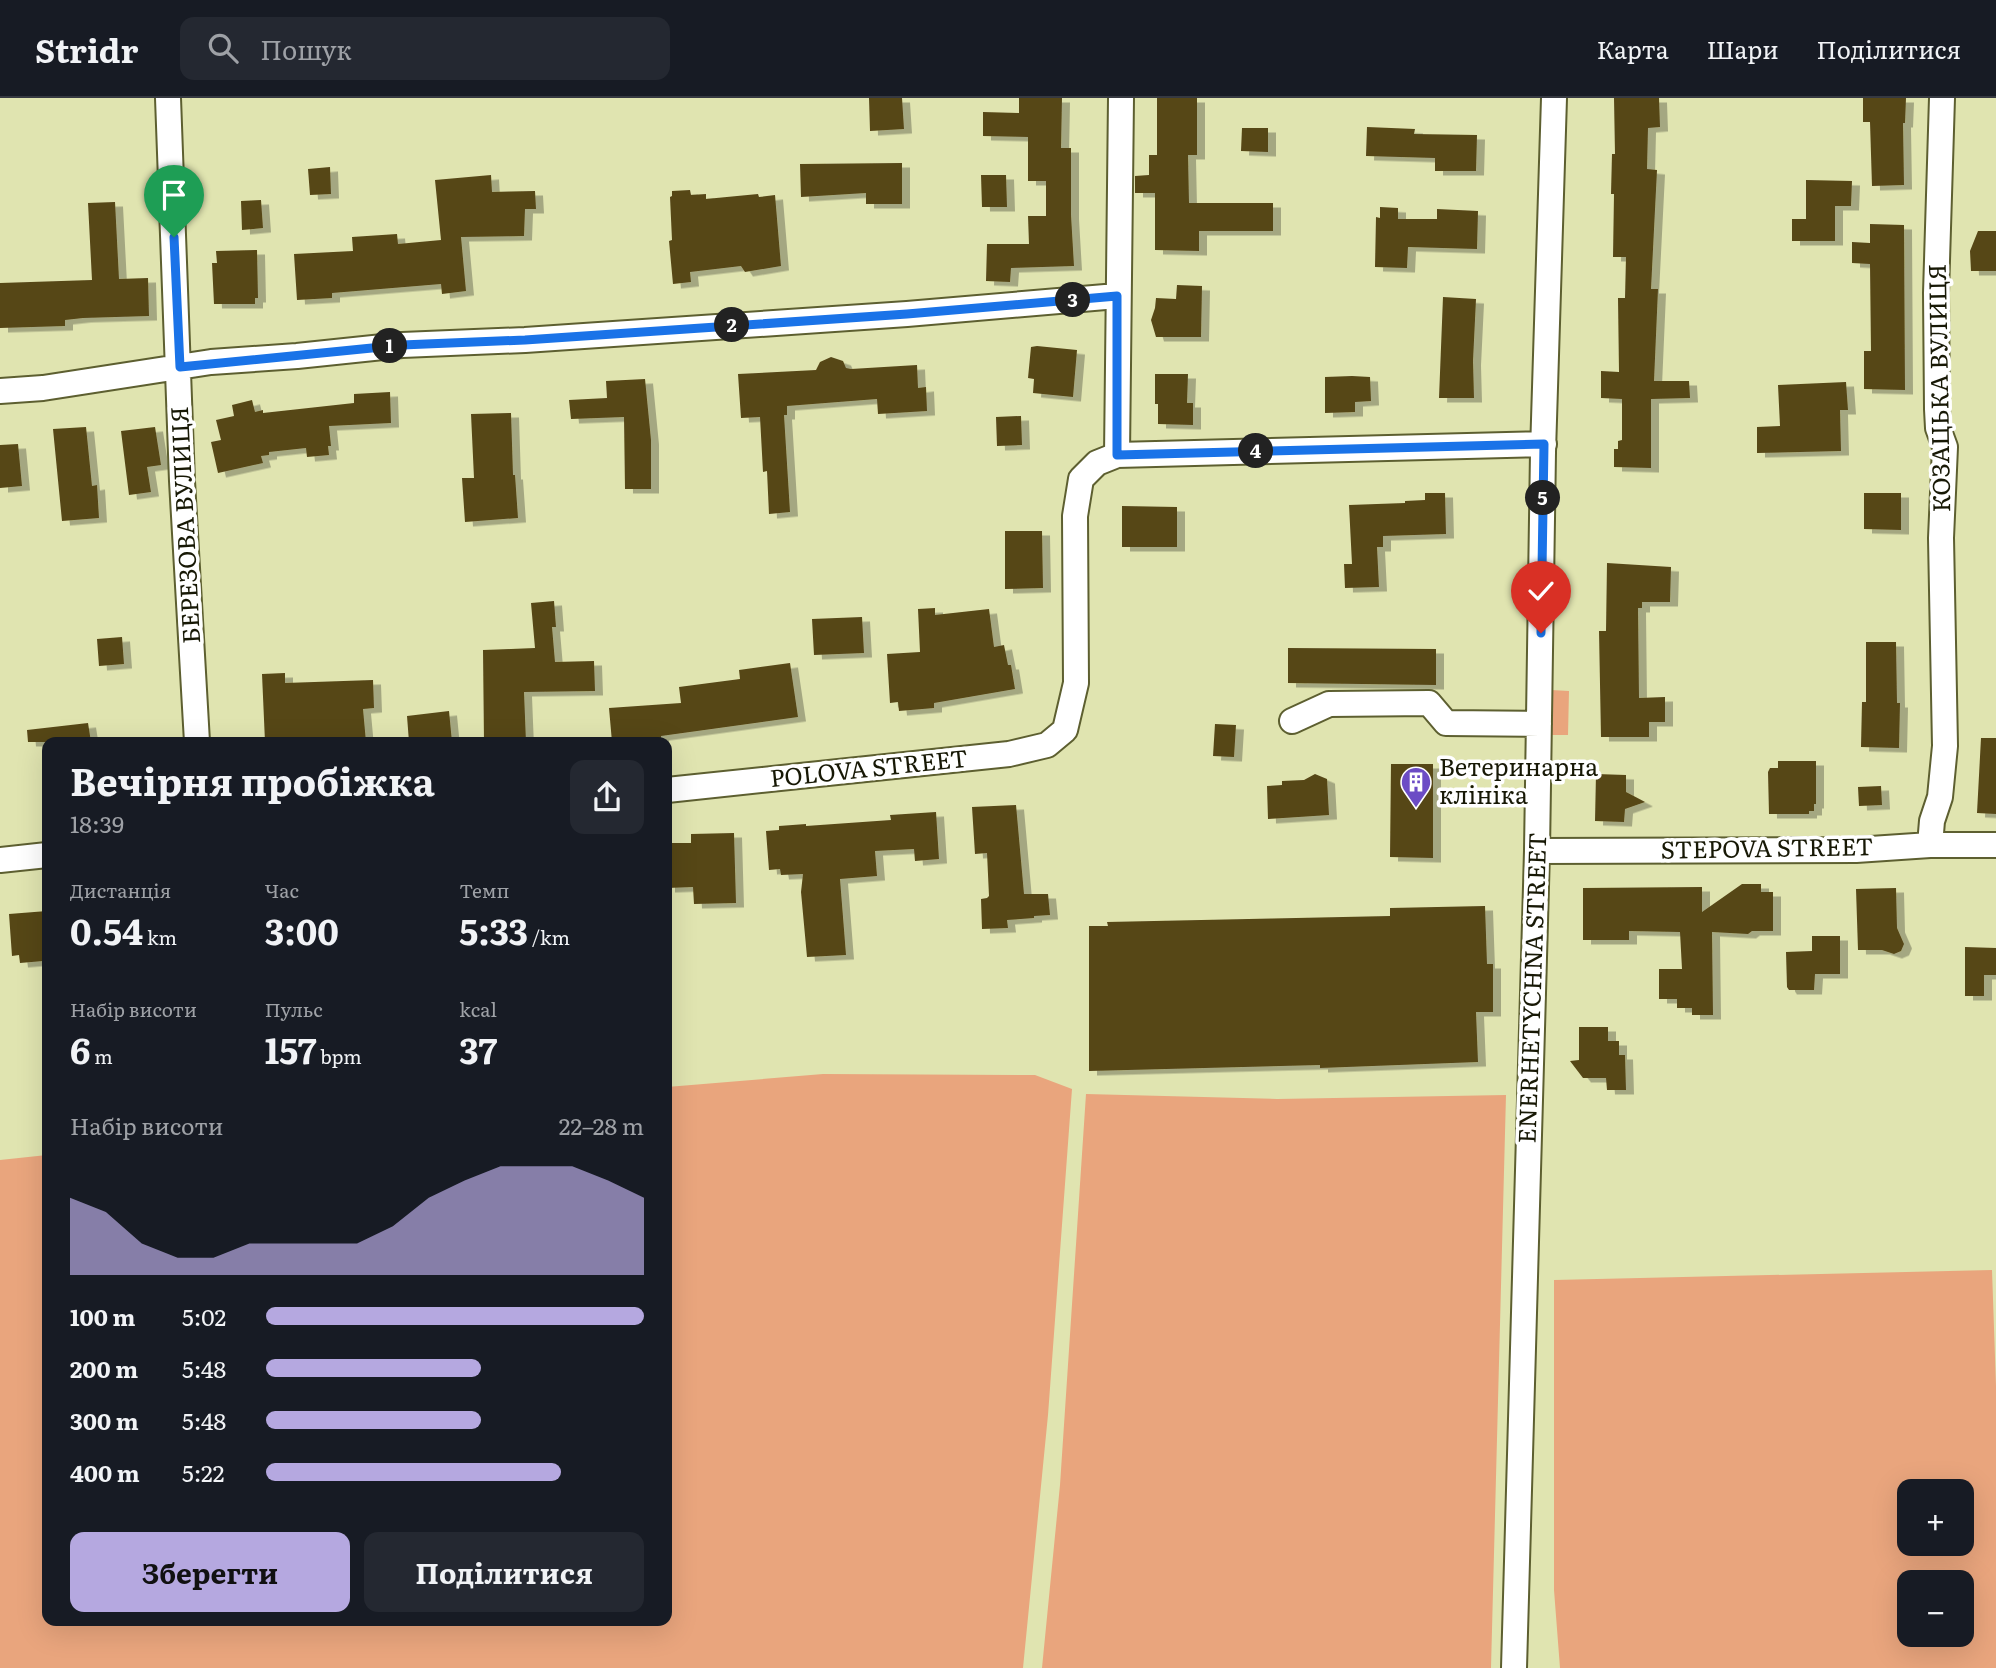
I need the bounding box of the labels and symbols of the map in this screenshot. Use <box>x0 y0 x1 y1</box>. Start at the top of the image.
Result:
pin <box>144 165 204 237</box>
street label: КОЗАЦЬКА ВУЛИЦЯ <box>1918 263 1957 513</box>
pin: 3 <box>1056 282 1090 318</box>
pin: 2 <box>714 308 750 342</box>
pin: 1 <box>372 328 408 364</box>
street label: БЕРЕЗОВА ВУЛИЦЯ <box>160 406 207 645</box>
pin: 4 <box>1238 434 1274 468</box>
pin: 5 <box>1526 480 1560 516</box>
pin <box>1511 561 1571 633</box>
street label: POLOVA STREET <box>768 739 969 794</box>
place label: Ветеринарна клініка <box>1439 748 1598 811</box>
building icon: Ветеринарна клініка <box>1399 765 1433 809</box>
street label: STEPOVA STREET <box>1660 827 1874 866</box>
street label: ENERHETYCHNA STREET <box>1508 832 1553 1144</box>

